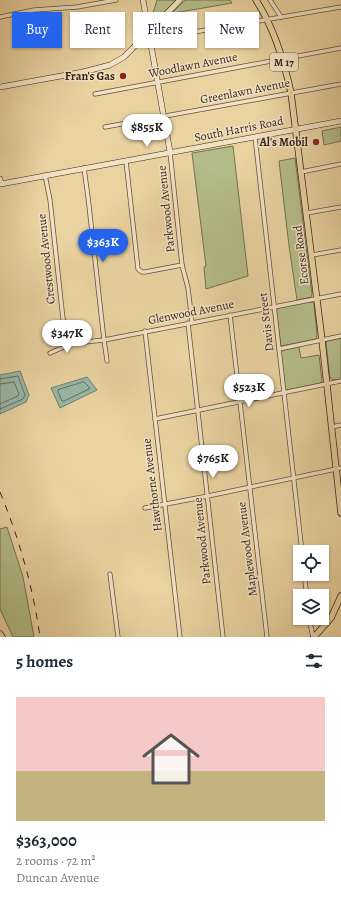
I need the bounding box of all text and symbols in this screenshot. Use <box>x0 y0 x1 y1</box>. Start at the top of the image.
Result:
chip: Buy <box>12 12 62 48</box>
chip: Rent <box>70 12 125 48</box>
chip: Filters <box>133 12 197 48</box>
chip: New <box>205 12 259 48</box>
street label: Woodlawn Avenue <box>146 49 239 82</box>
road number: M 17 <box>270 53 298 71</box>
place label: Fran's Gas <box>65 68 115 84</box>
marker: Fran's Gas <box>118 71 128 81</box>
street label: Greenlawn Avenue <box>199 74 291 108</box>
street label: South Harris Road <box>193 112 285 145</box>
pin: $855K <box>119 114 175 148</box>
text: $855K <box>131 118 163 135</box>
place label: Al's Mobil <box>258 134 309 150</box>
marker: Al's Mobil <box>311 137 321 147</box>
street label: Parkwood Avenue <box>153 165 179 253</box>
street label: Crestwood Avenue <box>33 213 59 305</box>
street label: Ecorse Road <box>289 224 313 286</box>
pin: $363K <box>75 229 131 263</box>
text: $363K <box>87 233 119 250</box>
street label: Davis Street <box>254 292 278 352</box>
street label: Glenwood Avenue <box>147 296 235 328</box>
pin: $347K <box>39 320 95 354</box>
text: $347K <box>51 324 83 341</box>
pin: $523K <box>221 374 277 408</box>
text: $523K <box>233 378 265 395</box>
street label: Hawthorne Avenue <box>138 438 166 532</box>
pin: $765K <box>185 445 241 479</box>
text: $765K <box>197 449 229 466</box>
street label: Parkwood Avenue <box>189 497 215 585</box>
street label: Maplewood Avenue <box>233 501 261 597</box>
map controls <box>293 545 329 625</box>
button: locate <box>293 545 329 581</box>
button: layers <box>293 589 329 625</box>
text: 5 homes <box>16 650 73 673</box>
icon: filters <box>303 650 325 672</box>
icon: home <box>135 723 207 795</box>
text: $363,000 <box>16 829 77 852</box>
text: 2 rooms · 72 m² <box>16 852 96 869</box>
text: Duncan Avenue <box>16 869 99 886</box>

